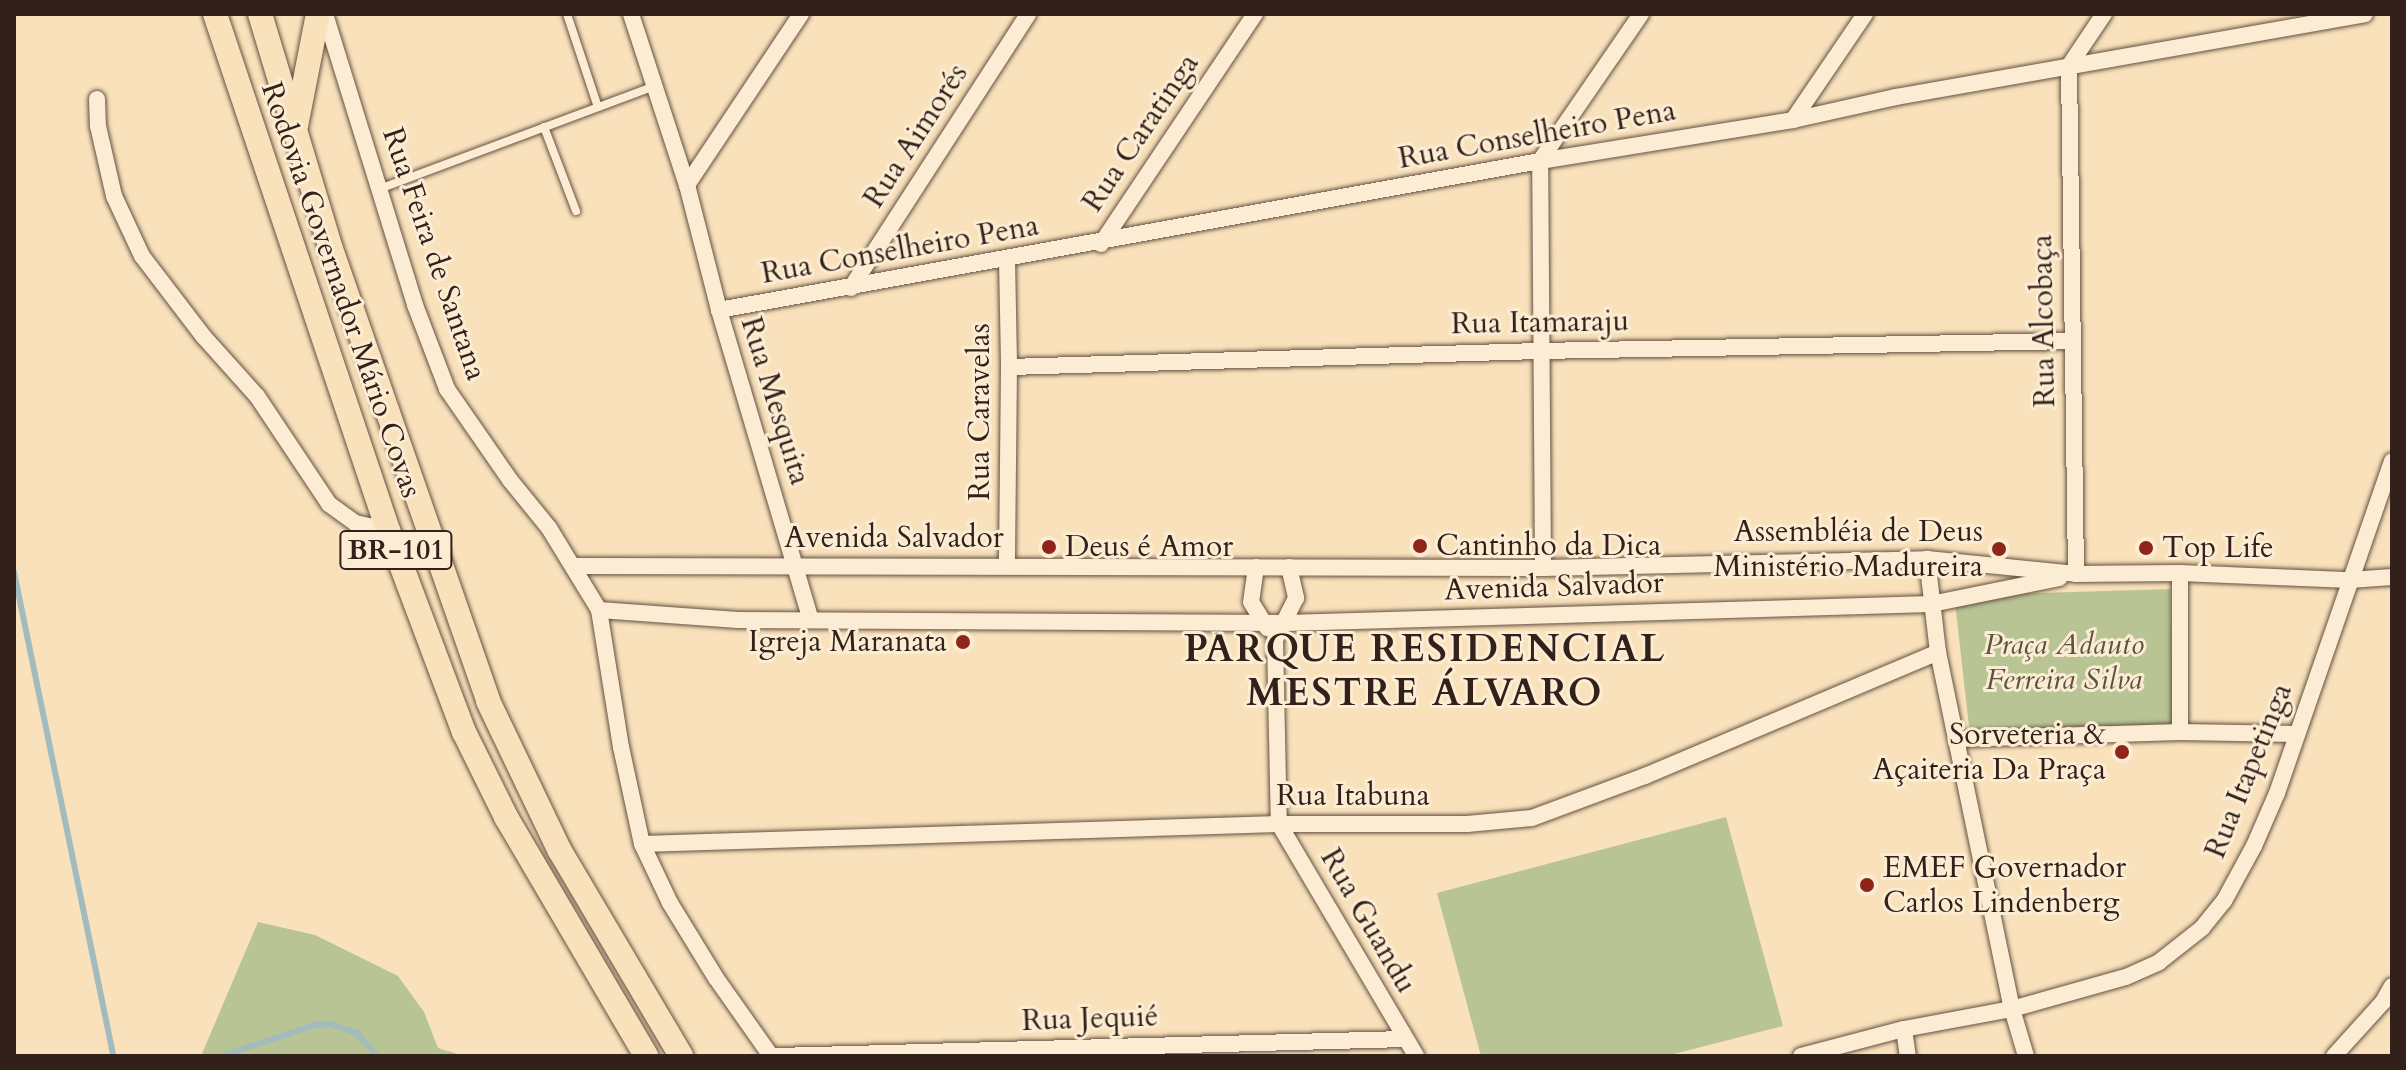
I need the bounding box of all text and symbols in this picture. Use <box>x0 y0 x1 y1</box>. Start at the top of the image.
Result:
street label: Rua Caratinga <box>1075 47 1207 219</box>
street label: Rua Aimorés <box>856 57 976 215</box>
street label: Rodovia Governador Mário Covas <box>253 78 429 502</box>
street label: Rua Conselheiro Pena <box>1396 93 1678 177</box>
street label: Rua Feira de Santana <box>374 123 494 385</box>
street label: Rua Conselheiro Pena <box>759 208 1041 292</box>
street label: Rua Alcobaça <box>2024 234 2064 408</box>
street label: Rua Itamaraju <box>1451 303 1629 343</box>
street label: Rua Mesquita <box>732 313 818 489</box>
street label: Rua Caravelas <box>962 323 998 501</box>
place label: Assembléia de Deus Ministério Madureira <box>1713 514 1983 584</box>
street label: Avenida Salvador <box>784 520 1004 556</box>
road number: BR-101 <box>338 526 454 574</box>
place label: Cantinho da Dica <box>1436 528 1661 564</box>
place label: Deus é Amor <box>1065 529 1233 565</box>
place label: Top Life <box>2162 530 2274 566</box>
marker: Cantinho da Dica <box>1411 537 1429 555</box>
marker: Deus é Amor <box>1040 538 1058 556</box>
marker: Top Life <box>2137 539 2155 557</box>
marker: Assembléia de Deus Ministério Madureira <box>1990 540 2008 558</box>
street label: Avenida Salvador <box>1444 565 1664 609</box>
place label: Igreja Maranata <box>748 624 947 660</box>
district label: PARQUE RESIDENCIAL MESTRE ÁLVARO <box>1184 627 1666 716</box>
park label: Praça Adauto Ferreira Silva <box>1984 627 2144 698</box>
marker: Igreja Maranata <box>954 633 972 651</box>
street label: Rua Itapetinga <box>2198 678 2300 864</box>
place label: Sorveteria & Açaiteria Da Praça <box>1872 717 2106 788</box>
marker: Sorveteria & Açaiteria Da Praça <box>2113 743 2131 761</box>
street label: Rua Itabuna <box>1276 778 1430 814</box>
street label: Rua Guandu <box>1312 842 1424 1000</box>
place label: EMEF Governador Carlos Lindenberg <box>1883 850 2126 920</box>
marker: EMEF Governador Carlos Lindenberg <box>1858 876 1876 894</box>
street label: Rua Jequié <box>1021 999 1159 1039</box>

